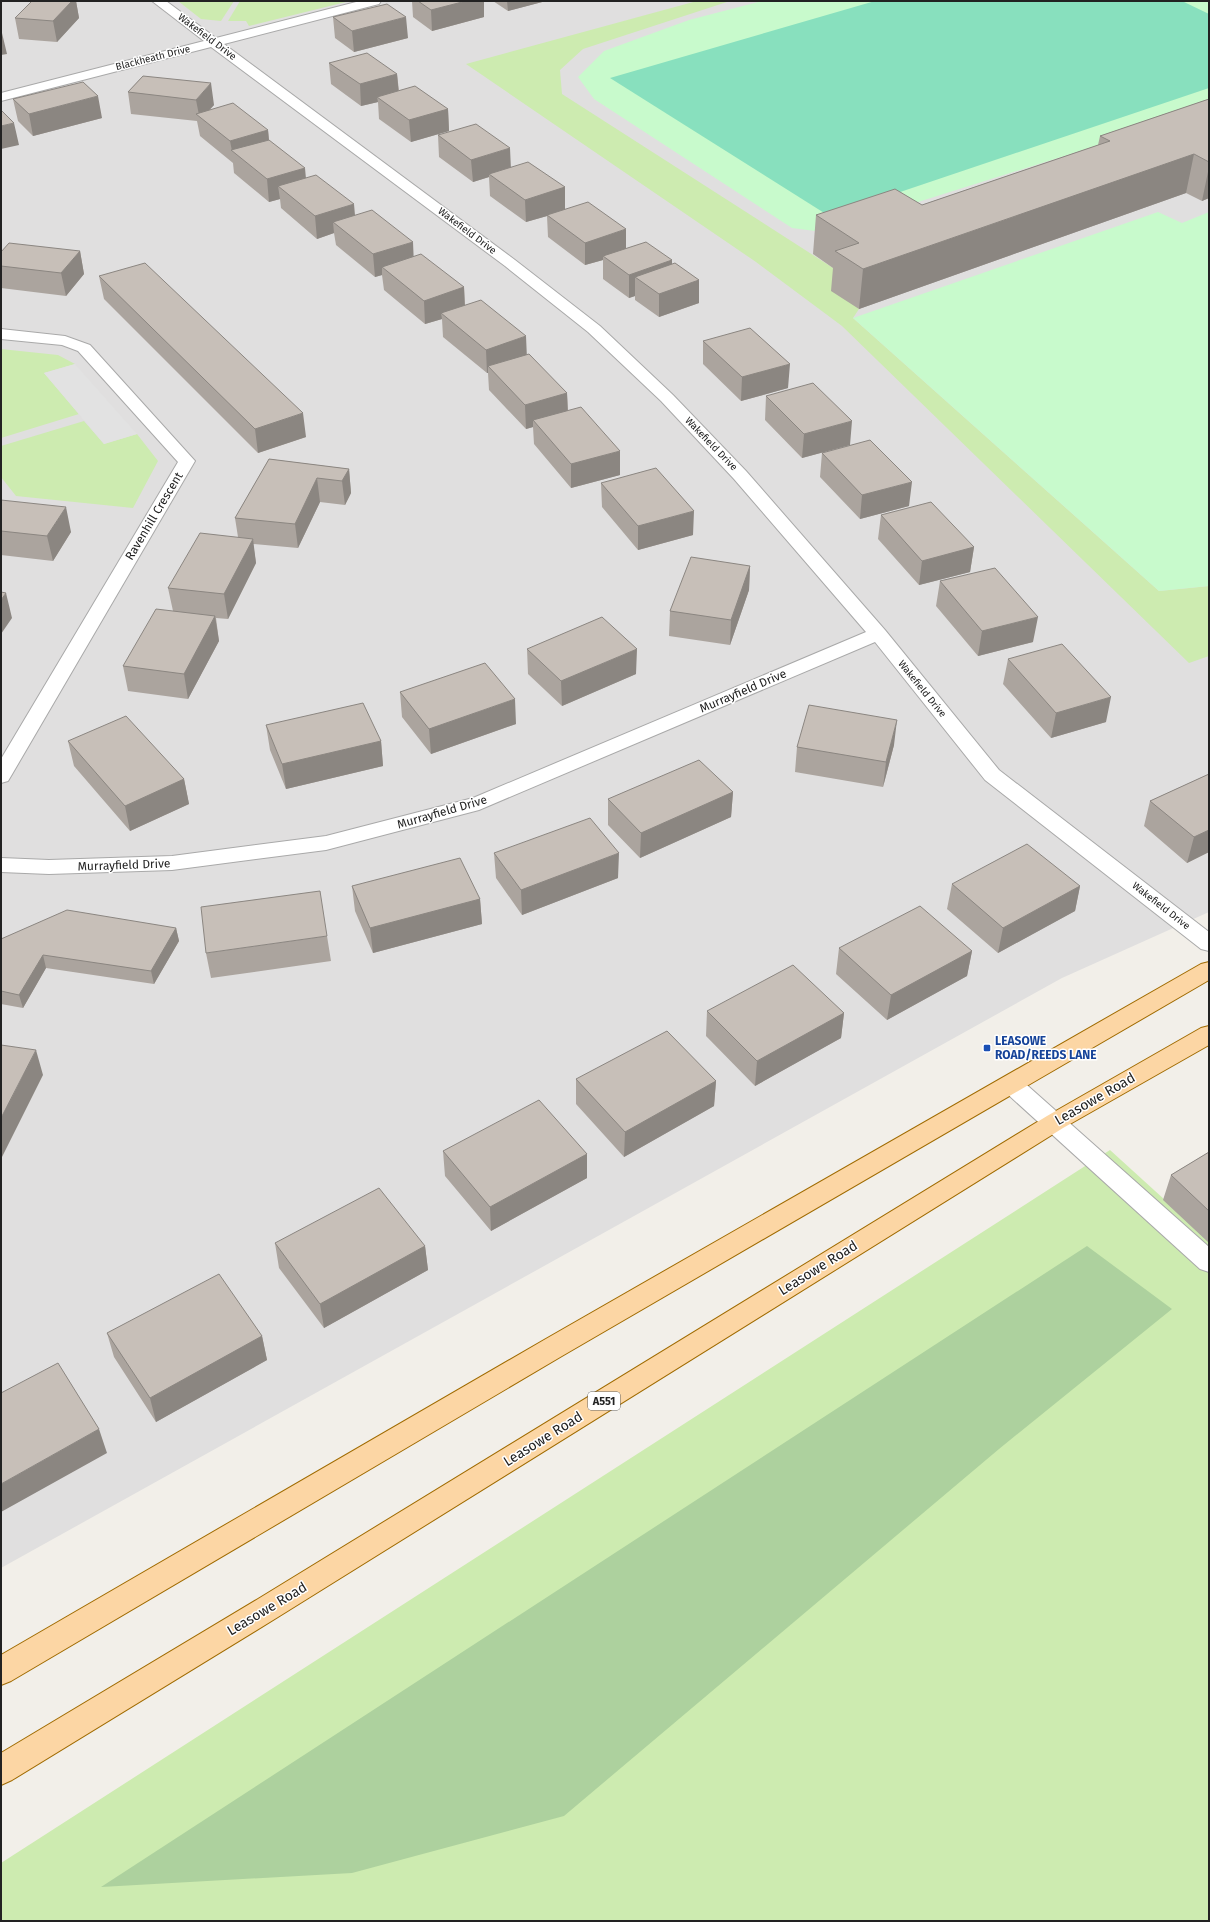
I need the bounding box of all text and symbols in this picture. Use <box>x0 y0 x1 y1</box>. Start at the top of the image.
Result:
street label: Wakefield Drive <box>175 11 239 63</box>
street label: Blackheath Drive <box>114 43 192 73</box>
street label: Wakefield Drive <box>435 205 499 257</box>
street label: Wakefield Drive <box>682 415 740 473</box>
street label: Ravenhill Crescent <box>122 469 186 562</box>
street label: Wakefield Drive <box>895 658 949 720</box>
street label: Murrayfield Drive <box>698 666 788 716</box>
street label: Murrayfield Drive <box>395 792 489 832</box>
street label: Murrayfield Drive <box>77 856 171 874</box>
street label: Wakefield Drive <box>1130 880 1192 932</box>
place label: LEASOWE ROAD/REEDS LANE <box>995 1034 1097 1062</box>
marker: LEASOWE ROAD/REEDS LANE <box>982 1043 992 1053</box>
street label: Leasowe Road <box>1052 1069 1138 1129</box>
street label: Leasowe Road <box>775 1237 861 1299</box>
road number: A551 <box>588 1392 620 1410</box>
street label: Leasowe Road <box>500 1408 586 1470</box>
street label: Leasowe Road <box>224 1579 310 1639</box>

